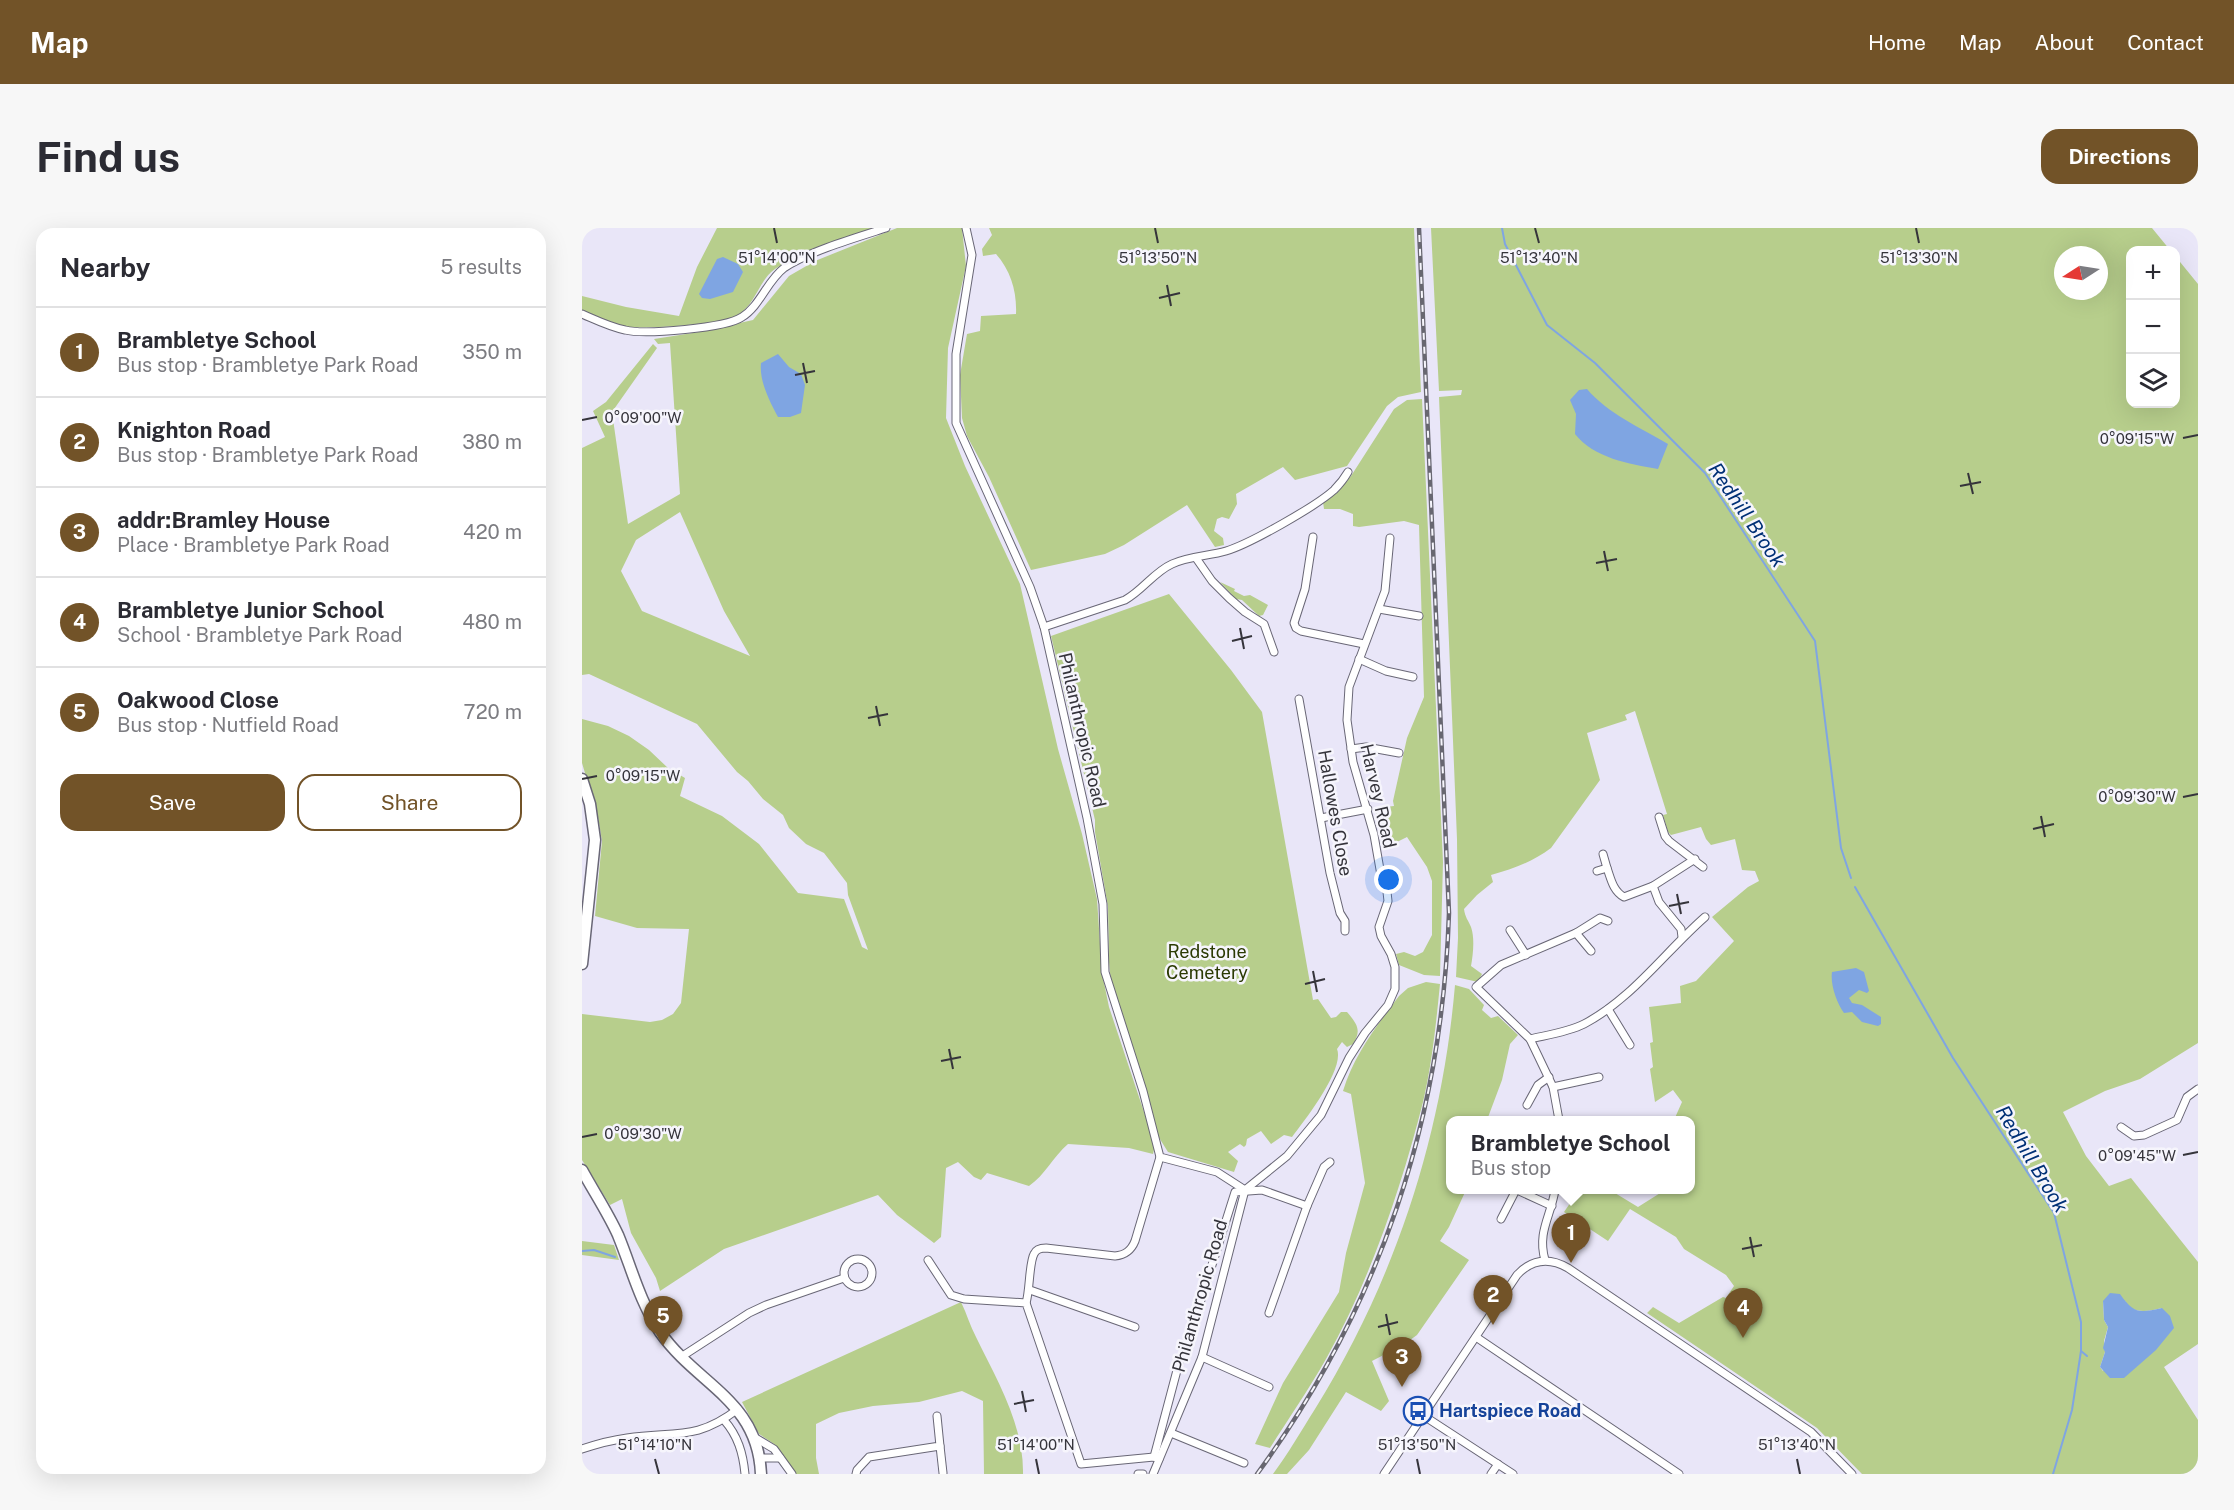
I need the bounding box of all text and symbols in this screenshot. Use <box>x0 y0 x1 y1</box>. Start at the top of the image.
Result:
text: Map <box>30 26 89 59</box>
text: Home <box>1868 30 1926 55</box>
text: Map <box>1959 30 2002 55</box>
text: About <box>2035 30 2094 55</box>
text: Contact <box>2127 30 2204 55</box>
button: Directions <box>2041 129 2198 184</box>
text: Find us <box>36 132 180 181</box>
north arrow <box>2054 246 2108 300</box>
map controls <box>2126 246 2180 408</box>
button: + <box>2126 246 2180 300</box>
text: 51°14'00"N <box>738 249 816 266</box>
text: 51°13'50"N <box>1119 249 1197 266</box>
text: 51°13'40"N <box>1500 249 1578 266</box>
text: 51°13'30"N <box>1880 249 1958 266</box>
text: Nearby <box>60 252 150 283</box>
text: 5 results <box>440 255 522 279</box>
button: − <box>2126 300 2180 354</box>
text: Brambletye School <box>117 327 317 353</box>
text: 1 <box>75 340 84 364</box>
text: 350 m <box>462 340 522 364</box>
text: Bus stop · Brambletye Park Road <box>117 353 418 377</box>
button: layers <box>2126 354 2180 408</box>
text: 0°09'00"W <box>604 409 682 426</box>
text: Knighton Road <box>117 417 271 443</box>
text: 2 <box>73 430 86 454</box>
text: 380 m <box>462 430 522 454</box>
text: 0°09'15"W <box>2100 430 2174 447</box>
text: Bus stop · Brambletye Park Road <box>117 443 418 467</box>
water label: Redhill Brook <box>1703 458 1791 572</box>
text: addr:Bramley House <box>117 507 330 533</box>
text: 3 <box>73 520 86 544</box>
text: 420 m <box>463 520 522 544</box>
text: Place · Brambletye Park Road <box>117 533 390 557</box>
text: Brambletye Junior School <box>117 597 384 623</box>
text: 4 <box>73 610 86 634</box>
text: 480 m <box>462 610 522 634</box>
text: School · Brambletye Park Road <box>117 623 402 647</box>
street label: Philanthropic Road <box>1054 651 1110 809</box>
text: Oakwood Close <box>117 687 279 713</box>
text: 5 <box>73 700 86 724</box>
text: 720 m <box>464 700 522 724</box>
text: Bus stop · Nutfield Road <box>117 713 339 737</box>
street label: Harvey Road <box>1356 742 1401 850</box>
street label: Hallowes Close <box>1314 748 1357 878</box>
text: 0°09'15"W <box>606 767 680 784</box>
button: Save <box>60 774 285 831</box>
button: Share <box>297 774 522 831</box>
text: 0°09'30"W <box>2098 788 2176 805</box>
your location <box>1374 865 1403 894</box>
park label: Redstone Cemetery <box>1166 941 1248 983</box>
water label: Redhill Brook <box>1991 1101 2073 1217</box>
popup <box>1446 1116 1695 1194</box>
text: 0°09'30"W <box>604 1125 682 1142</box>
text: Brambletye School <box>1471 1130 1670 1156</box>
text: 0°09'45"W <box>2098 1147 2176 1164</box>
text: Bus stop <box>1471 1156 1551 1180</box>
pin: 1 <box>1552 1214 1590 1263</box>
street label: Philanthropic Road <box>1168 1217 1231 1375</box>
pin: 2 <box>1474 1276 1512 1325</box>
pin: 4 <box>1724 1288 1762 1338</box>
pin: 5 <box>644 1296 682 1346</box>
pin: 3 <box>1382 1338 1422 1387</box>
bus stop icon: Hartspiece Road <box>1402 1395 1434 1427</box>
place label: Hartspiece Road <box>1439 1400 1581 1421</box>
text: 51°14'10"N <box>618 1436 692 1453</box>
text: 51°14'00"N <box>997 1436 1075 1453</box>
text: 51°13'50"N <box>1378 1436 1456 1453</box>
text: 51°13'40"N <box>1758 1436 1836 1453</box>

